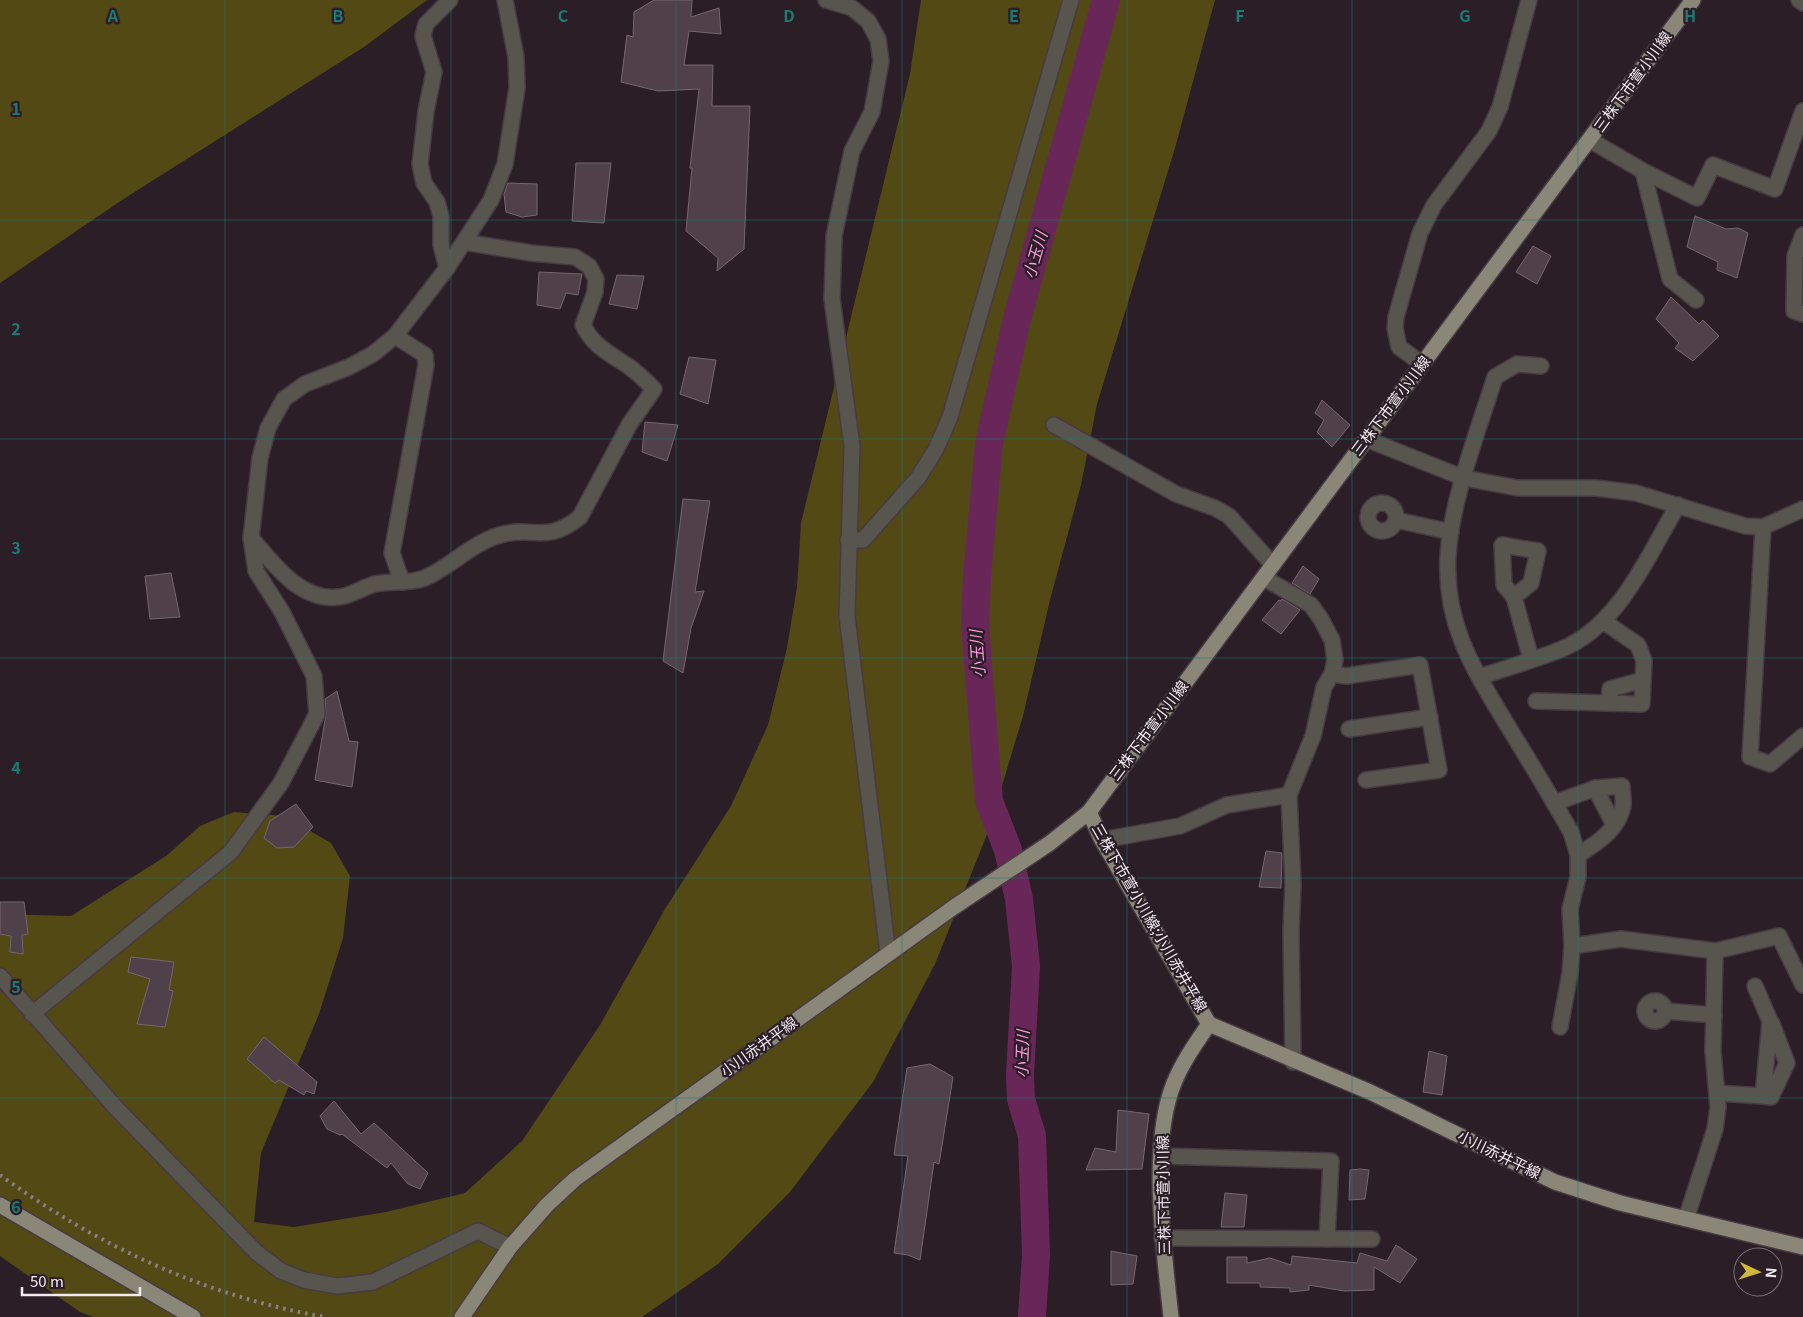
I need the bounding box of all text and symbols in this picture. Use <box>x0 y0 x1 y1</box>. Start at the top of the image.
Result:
text: A <box>107 3 119 27</box>
text: B <box>333 3 344 27</box>
text: C <box>558 3 569 27</box>
text: D <box>783 3 795 27</box>
text: E <box>1009 3 1019 27</box>
text: F <box>1235 3 1245 27</box>
text: G <box>1459 3 1471 27</box>
text: H <box>1684 3 1696 27</box>
street label: 三株下市萱小川線 <box>1588 26 1676 136</box>
text: 1 <box>11 96 21 120</box>
water label: 小玉川 <box>1016 226 1053 281</box>
text: 2 <box>11 316 21 340</box>
street label: 三株下市萱小川線 <box>1345 351 1434 459</box>
text: 3 <box>11 535 21 559</box>
water label: 小玉川 <box>962 627 990 679</box>
street label: 三株下市萱小川線 <box>1103 676 1192 784</box>
text: 4 <box>11 755 21 779</box>
street label: 三株下市萱小川線;小川赤井平線 <box>1088 819 1213 1015</box>
text: 5 <box>11 974 21 998</box>
street label: 小川赤井平線 <box>716 1011 801 1081</box>
water label: 小玉川 <box>1008 1028 1034 1078</box>
street label: 小川赤井平線 <box>1455 1124 1545 1183</box>
street label: 三株下市萱小川線 <box>1151 1135 1174 1255</box>
text: 6 <box>11 1194 21 1218</box>
north arrow <box>1733 1247 1783 1297</box>
scale bar <box>22 1264 140 1296</box>
text: N <box>1762 1267 1782 1279</box>
text: 50 m <box>30 1270 64 1291</box>

